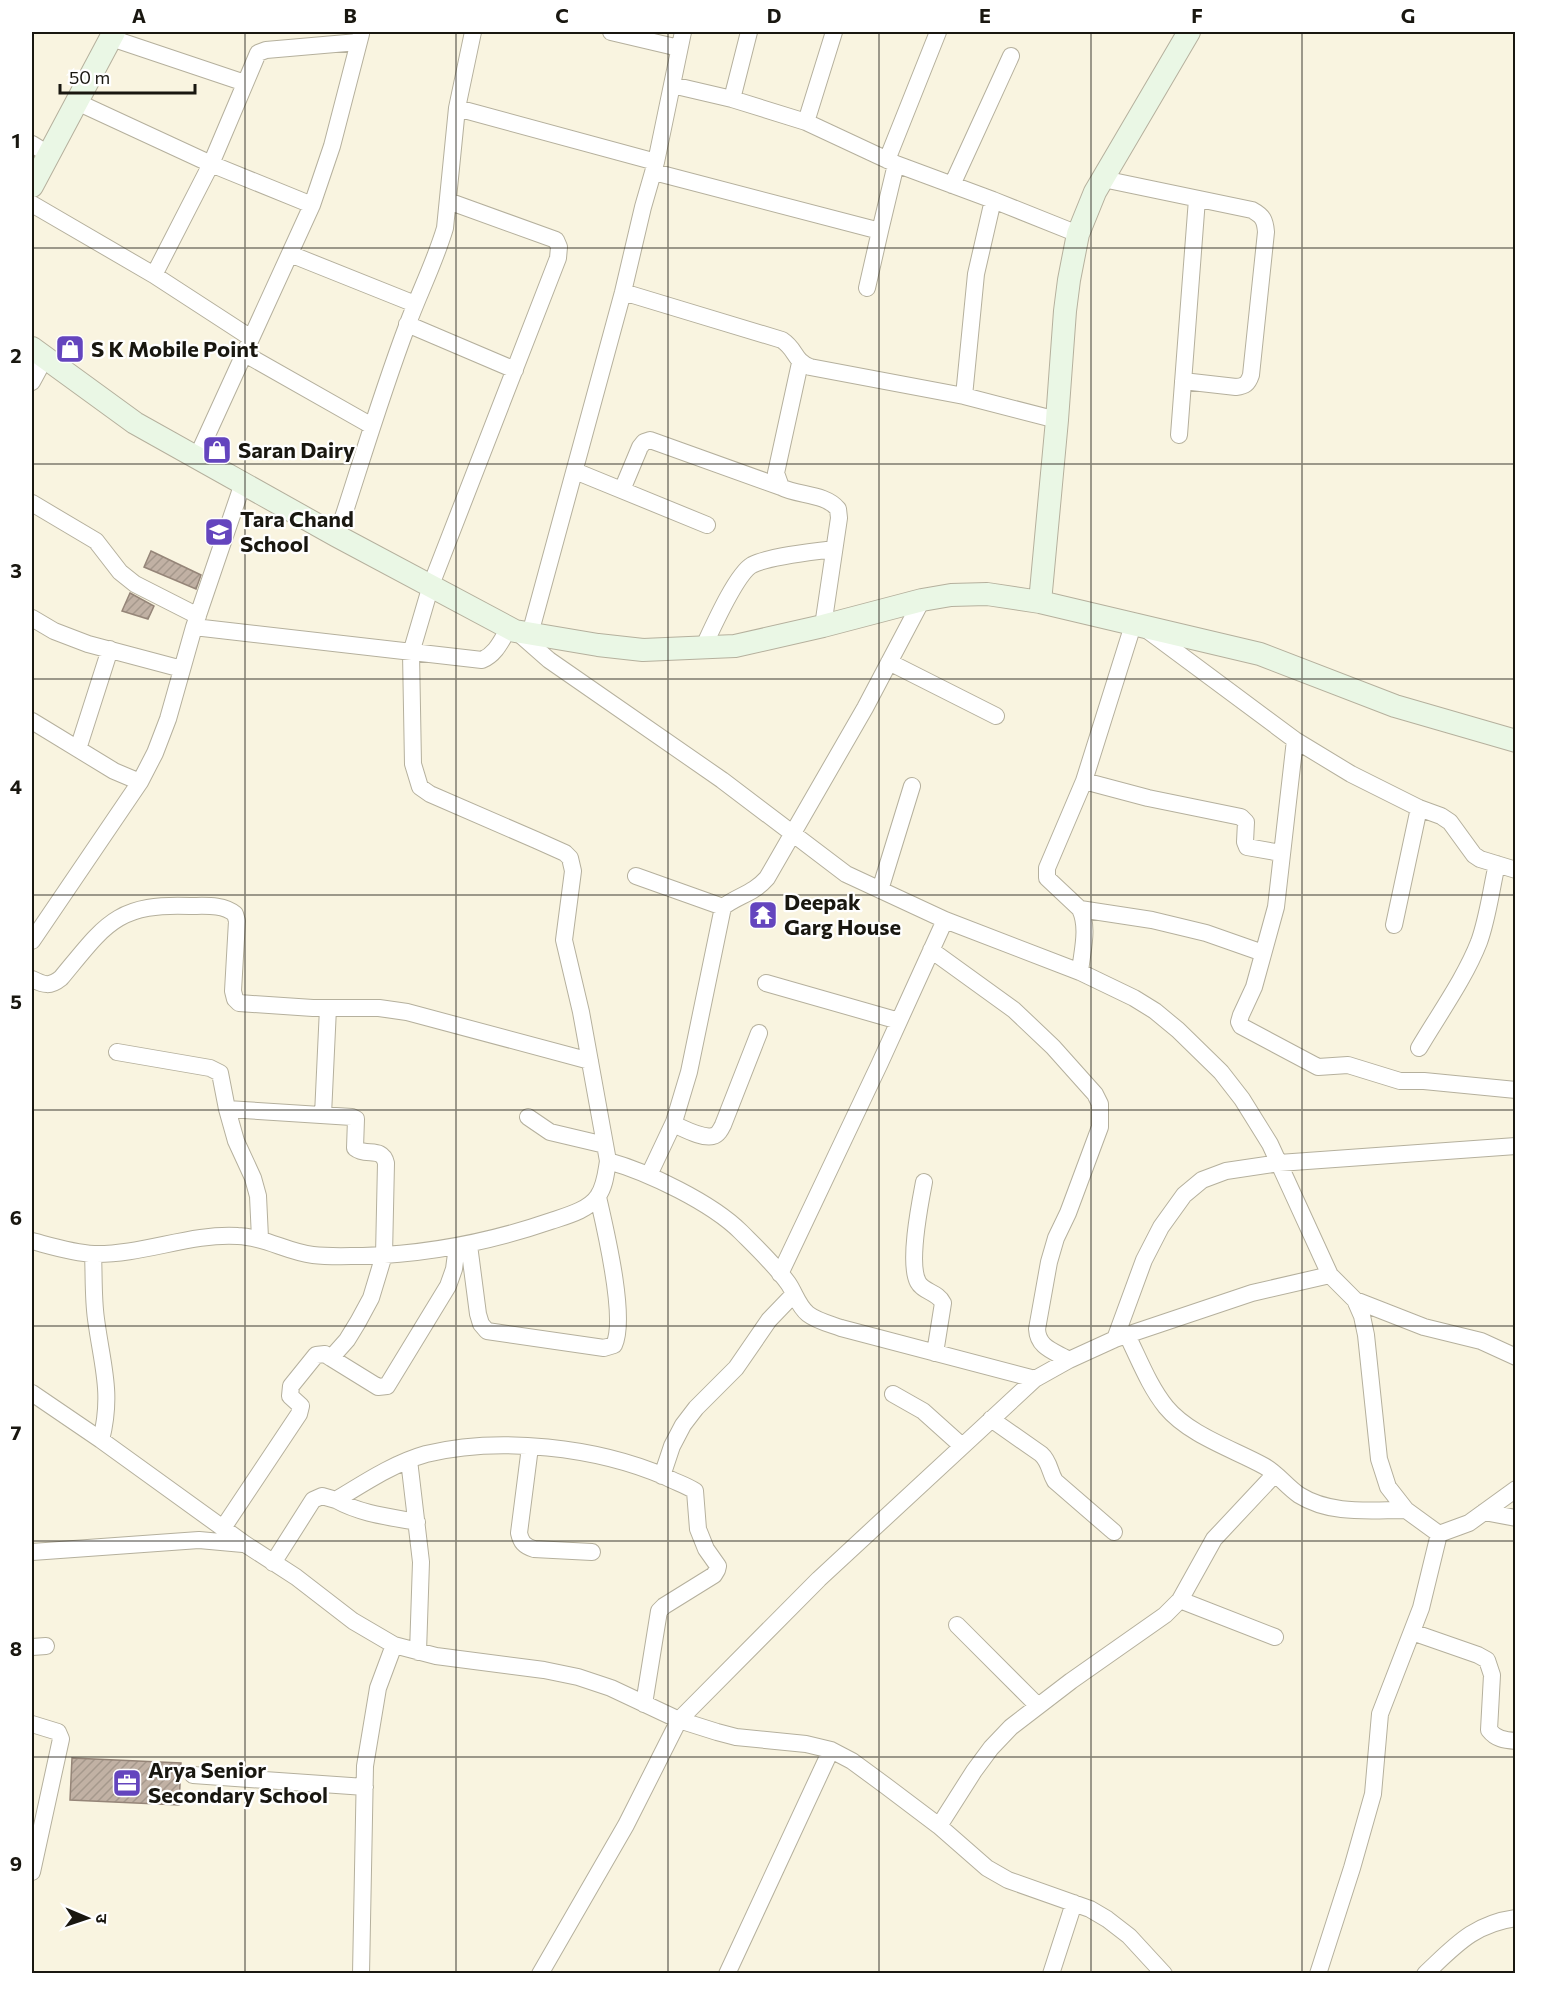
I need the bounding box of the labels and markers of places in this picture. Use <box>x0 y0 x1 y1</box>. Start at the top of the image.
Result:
shop icon: S K Mobile Point <box>54 333 86 365</box>
place label: S K Mobile Point <box>91 335 258 362</box>
shop icon: Saran Dairy <box>201 434 233 466</box>
place label: Saran Dairy <box>238 436 355 463</box>
place label: Tara Chand School <box>240 505 354 557</box>
school or university icon: Tara Chand School <box>203 516 235 548</box>
place label: Deepak Garg House <box>784 888 901 940</box>
temple icon: Deepak Garg House <box>747 899 779 931</box>
place label: Arya Senior Secondary School <box>148 1756 328 1808</box>
office icon: Arya Senior Secondary School <box>111 1767 143 1799</box>

